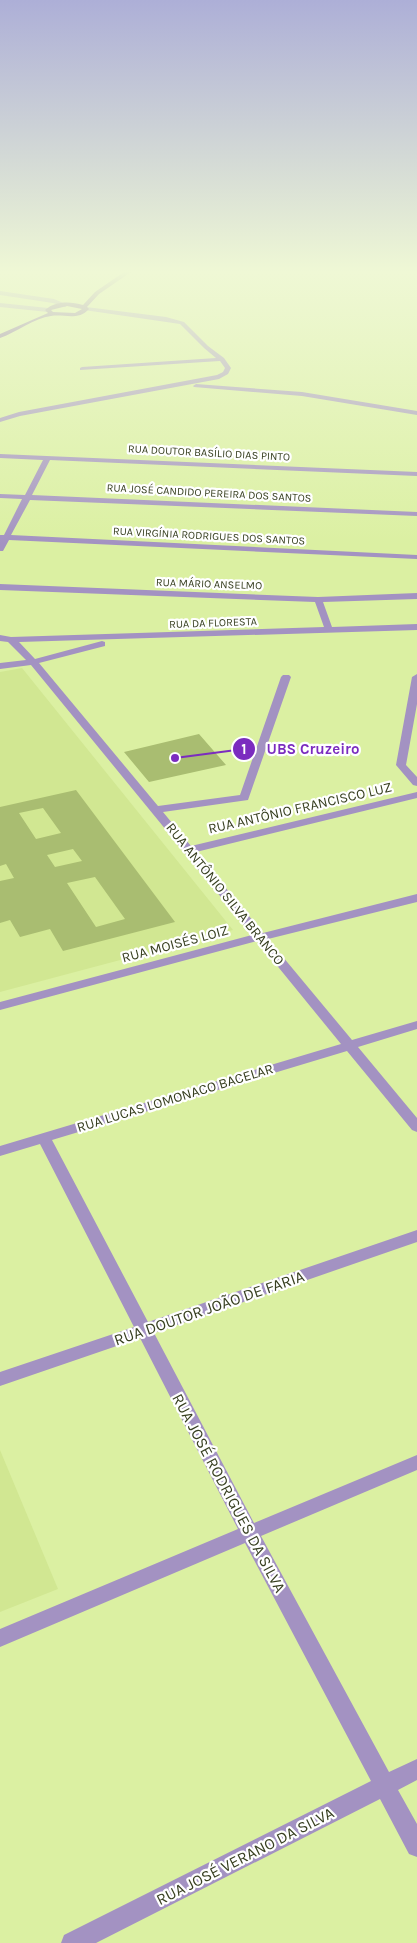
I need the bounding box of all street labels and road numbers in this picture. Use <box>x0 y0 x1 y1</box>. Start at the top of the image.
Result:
street label: RUA DOUTOR BASÍLIO DIAS PINTO <box>128 440 291 464</box>
street label: RUA JOSÉ CANDIDO PEREIRA DOS SANTOS <box>106 479 312 505</box>
street label: RUA VIRGÍNIA RODRIGUES DOS SANTOS <box>113 522 306 548</box>
street label: RUA MÁRIO ANSELMO <box>156 574 262 592</box>
street label: RUA DA FLORESTA <box>169 615 258 631</box>
street label: RUA ANTÔNIO FRANCISCO LUZ <box>206 779 394 837</box>
street label: RUA ANTÔNIO SILVA BRANCO <box>162 819 288 969</box>
street label: RUA MOISÉS LOIZ <box>120 921 230 966</box>
street label: RUA LUCAS LOMONACO BACELAR <box>75 1060 275 1136</box>
street label: RUA DOUTOR JOÃO DE FARIA <box>111 1266 307 1350</box>
street label: RUA JOSÉ RODRIGUES DA SILVA <box>168 1390 290 1596</box>
street label: RUA JOSÉ VERANO DA SILVA <box>153 1803 337 1909</box>

